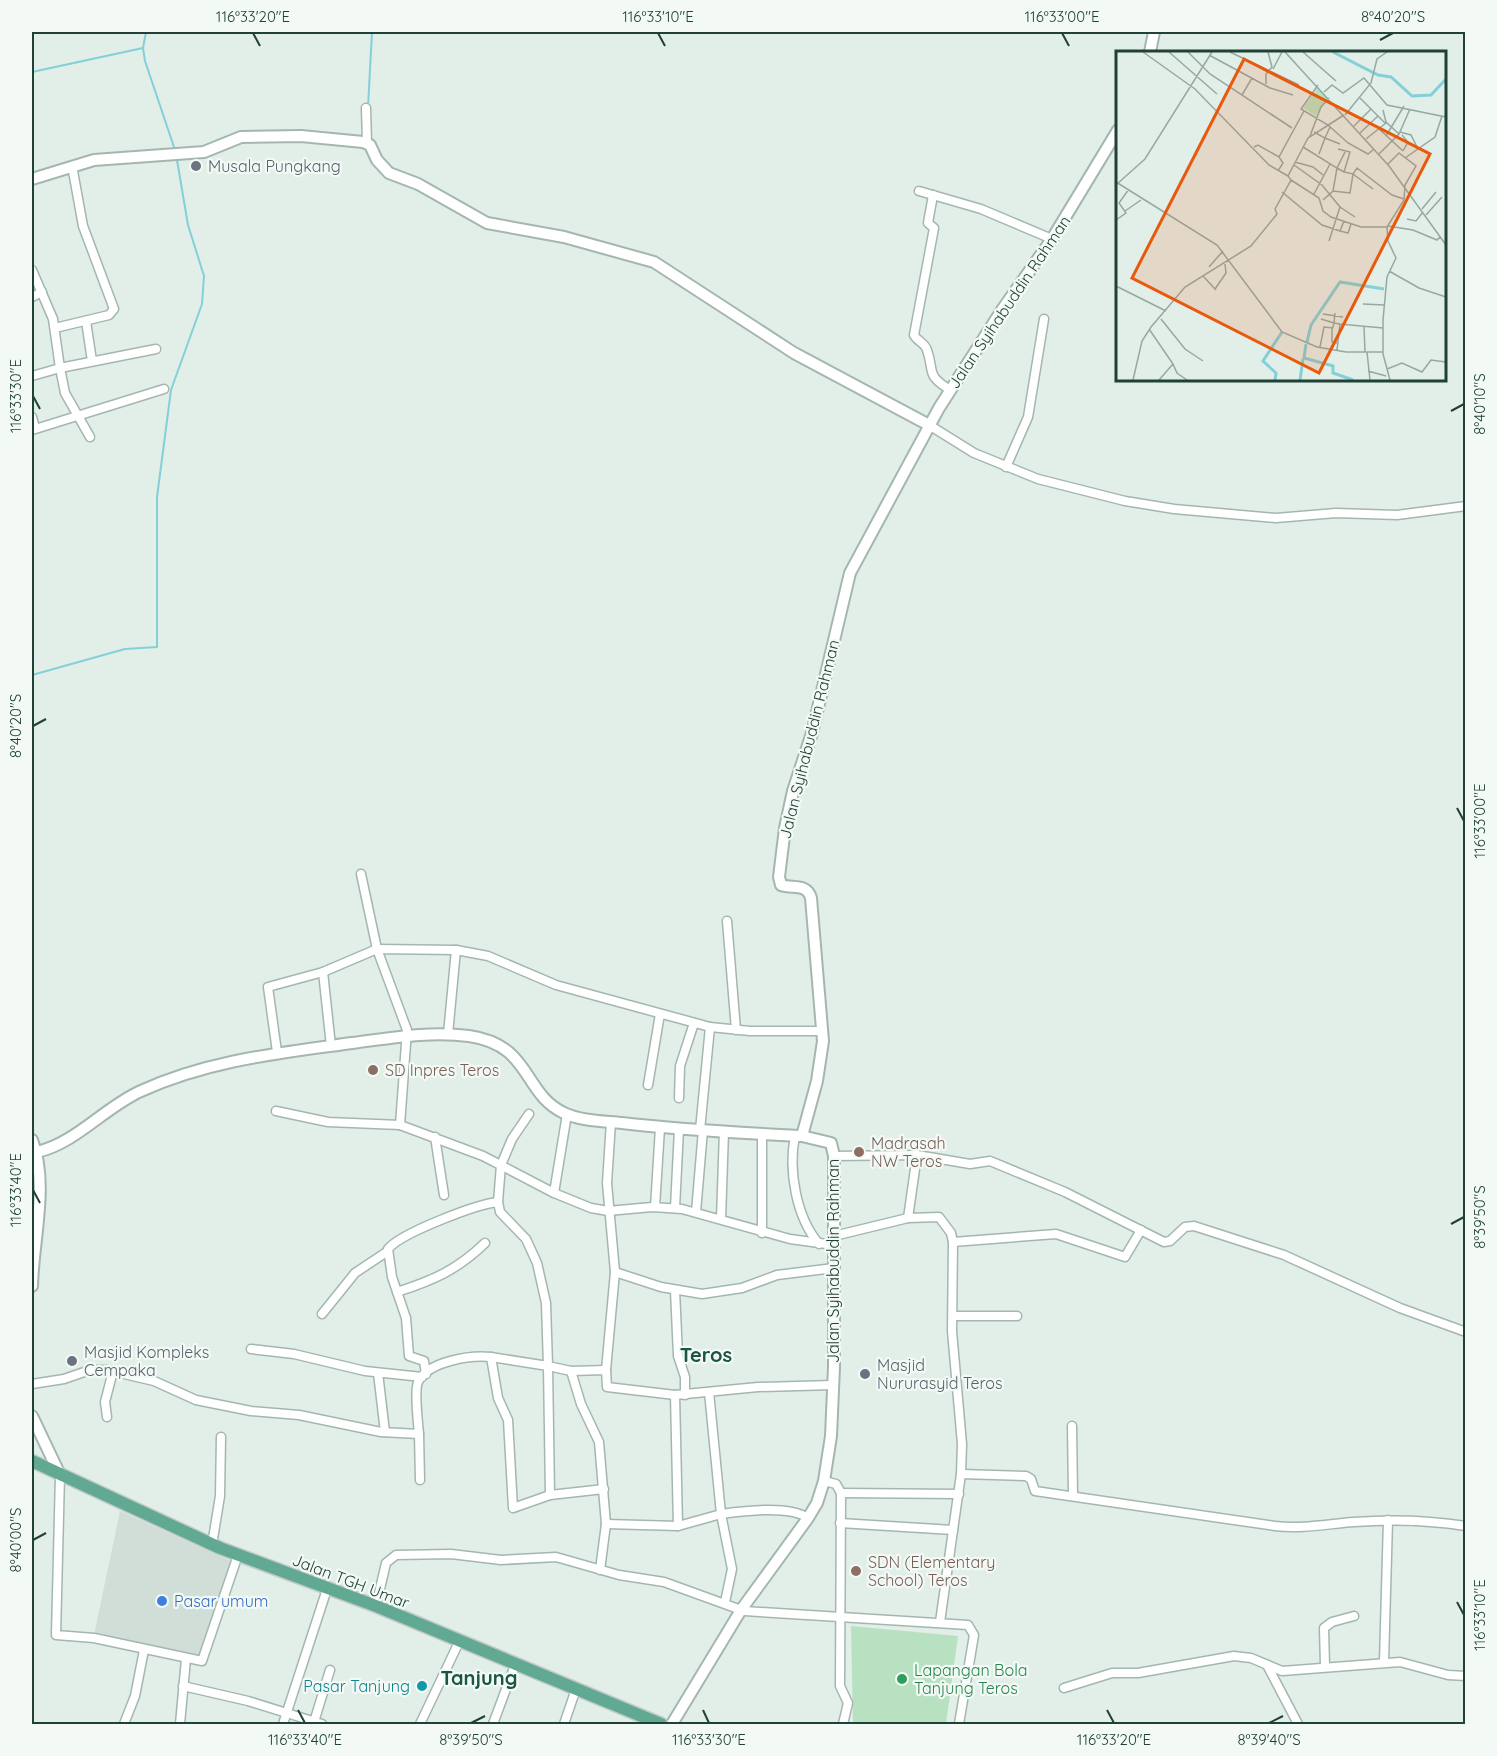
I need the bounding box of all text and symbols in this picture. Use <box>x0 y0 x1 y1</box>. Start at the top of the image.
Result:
text: 116°33'20"E <box>216 7 290 26</box>
text: 116°33'10"E <box>622 7 694 26</box>
text: 116°33'00"E <box>1025 7 1099 26</box>
text: 8°40'20"S <box>1361 7 1425 26</box>
inset map <box>1116 51 1446 381</box>
place label: Musala Pungkang <box>208 156 341 176</box>
marker: Musala Pungkang <box>189 159 203 173</box>
street label: Jalan Syihabuddin Rahman <box>944 212 1074 392</box>
text: 116°33'30"E <box>6 359 25 433</box>
text: 8°40'10"S <box>1470 373 1489 435</box>
street label: Jalan Syihabuddin Rahman <box>775 637 843 841</box>
text: 8°40'20"S <box>6 694 25 758</box>
text: 116°33'00"E <box>1470 784 1489 858</box>
place label: SD Inpres Teros <box>385 1060 499 1080</box>
marker: SD Inpres Teros <box>366 1063 380 1077</box>
place label: Madrasah NW Teros <box>871 1133 946 1171</box>
marker: Madrasah NW Teros <box>852 1145 866 1159</box>
text: 116°33'40"E <box>6 1153 25 1227</box>
street label: Jalan Syihabuddin Rahman <box>823 1159 843 1363</box>
text: 8°39'50"S <box>1470 1185 1489 1249</box>
place label: Masjid Kompleks Cempaka <box>84 1342 209 1380</box>
district label: Teros <box>680 1342 732 1367</box>
marker: Masjid Kompleks Cempaka <box>65 1354 79 1368</box>
place label: Masjid Nururasyid Teros <box>877 1355 1003 1393</box>
marker: Masjid Nururasyid Teros <box>858 1367 872 1381</box>
text: 8°40'00"S <box>6 1508 25 1572</box>
street label: Jalan TGH Umar <box>290 1549 412 1613</box>
place label: SDN (Elementary School) Teros <box>868 1552 995 1590</box>
marker: SDN (Elementary School) Teros <box>849 1564 863 1578</box>
text: 116°33'10"E <box>1470 1579 1489 1651</box>
place label: Pasar umum <box>174 1591 268 1611</box>
marker: Pasar umum <box>155 1594 169 1608</box>
place label: Lapangan Bola Tanjung Teros <box>914 1660 1028 1698</box>
district label: Tanjung <box>441 1665 517 1690</box>
marker: Lapangan Bola Tanjung Teros <box>895 1672 909 1686</box>
place label: Pasar Tanjung <box>303 1676 410 1696</box>
marker: Pasar Tanjung <box>415 1679 429 1693</box>
text: 116°33'40"E <box>268 1730 342 1749</box>
text: 8°39'50"S <box>439 1730 503 1749</box>
text: 116°33'30"E <box>672 1730 746 1749</box>
text: 116°33'20"E <box>1077 1730 1151 1749</box>
text: 8°39'40"S <box>1237 1730 1301 1749</box>

